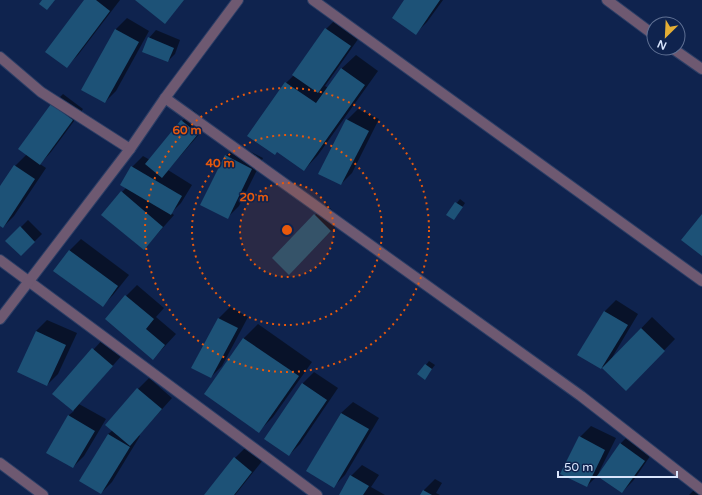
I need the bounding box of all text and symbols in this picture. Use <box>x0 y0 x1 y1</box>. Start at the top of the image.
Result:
north arrow <box>646 16 686 56</box>
text: N <box>655 37 669 52</box>
text: 60 m <box>172 123 202 137</box>
text: 40 m <box>205 156 235 170</box>
text: 20 m <box>239 190 269 204</box>
centre of rings <box>280 223 294 237</box>
scale bar <box>558 453 677 479</box>
text: 50 m <box>564 460 593 474</box>

